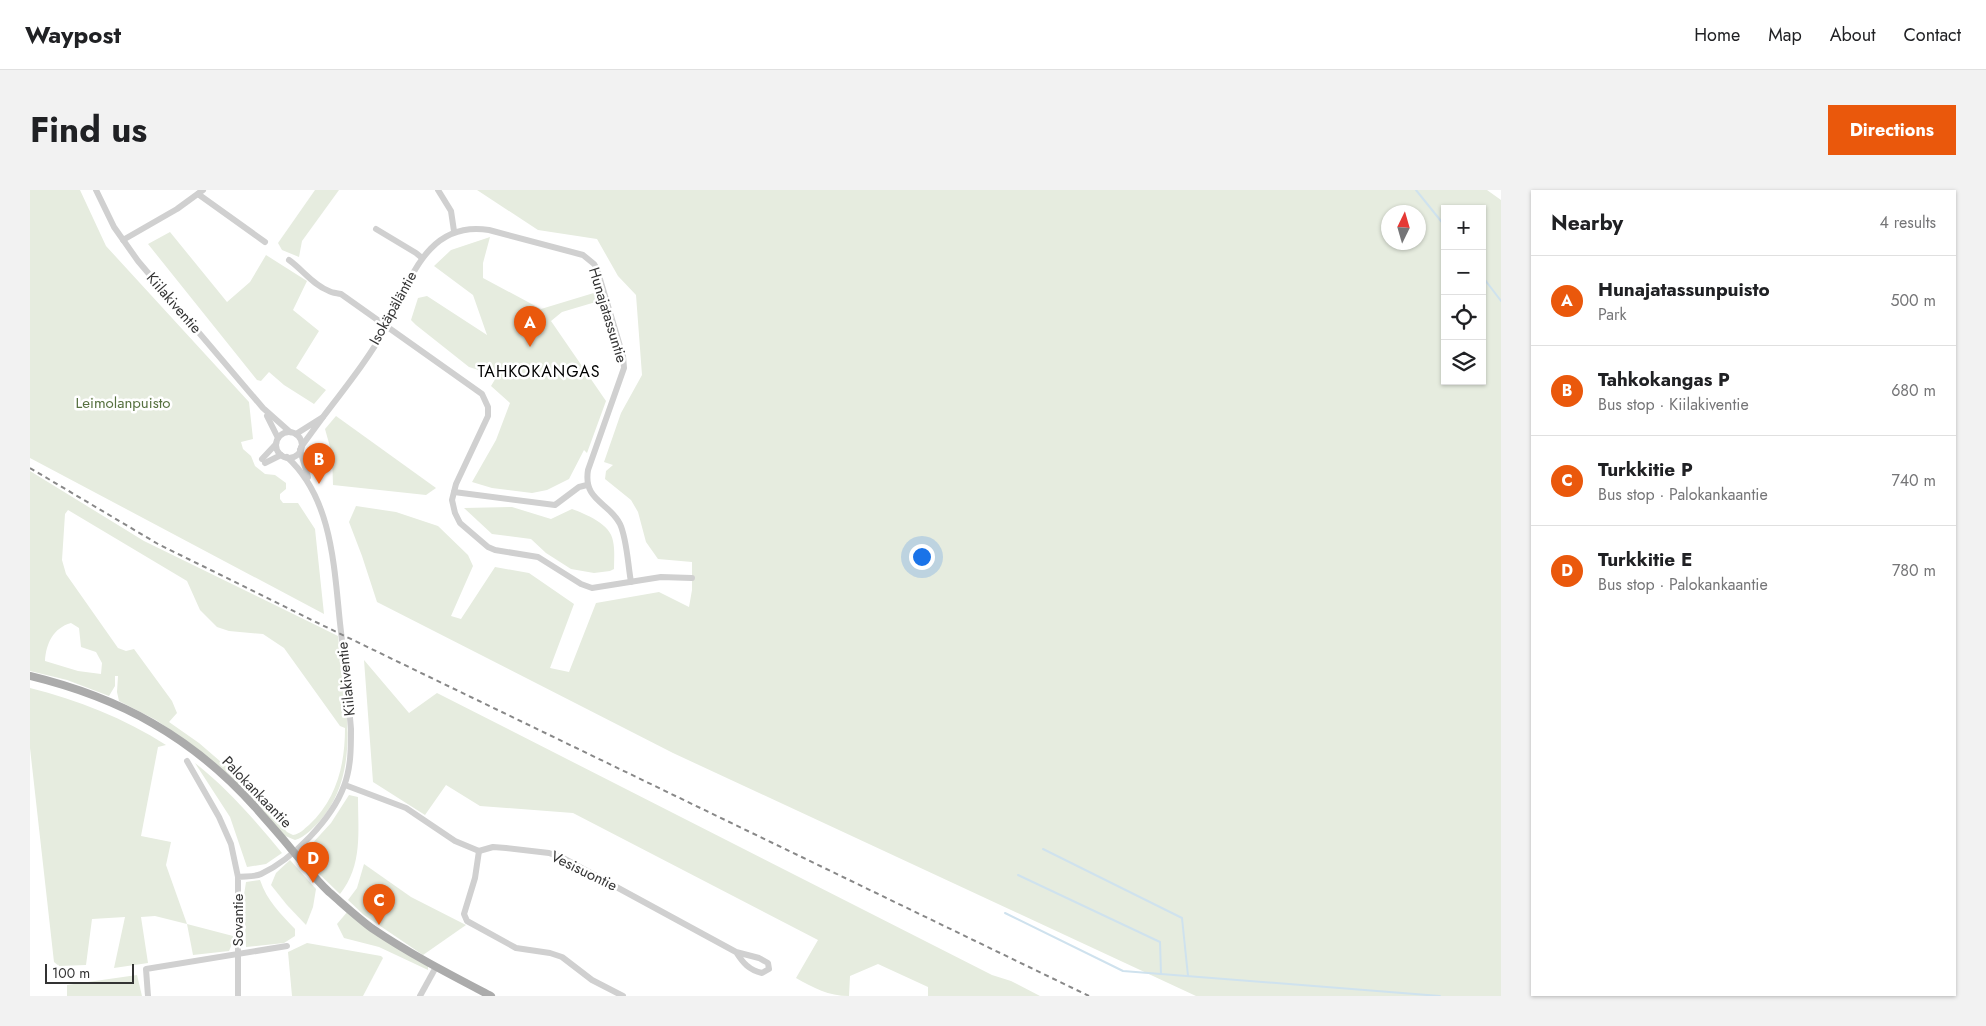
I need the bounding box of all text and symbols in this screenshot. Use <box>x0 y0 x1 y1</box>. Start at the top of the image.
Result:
text: Waypost <box>25 17 121 52</box>
text: Home <box>1694 22 1740 48</box>
text: Map <box>1768 22 1802 48</box>
text: About <box>1830 22 1875 48</box>
text: Contact <box>1903 22 1961 48</box>
text: Find us <box>30 105 147 155</box>
button: Directions <box>1828 105 1956 155</box>
north arrow <box>1381 205 1426 250</box>
map controls <box>1441 205 1486 385</box>
button: + <box>1441 205 1486 250</box>
text: Nearby <box>1551 208 1623 238</box>
text: 4 results <box>1880 211 1936 234</box>
button: − <box>1441 250 1486 295</box>
street label: Hunajatassuntie <box>583 265 633 366</box>
street label: Isokäpäläntie <box>364 267 422 349</box>
street label: Kiilakiventie <box>141 268 207 339</box>
text: Hunajatassunpuisto <box>1598 276 1770 303</box>
text: A <box>1561 289 1573 312</box>
text: 500 m <box>1890 289 1936 312</box>
button: locate <box>1441 295 1486 340</box>
text: Park <box>1598 303 1627 326</box>
pin: A <box>514 306 546 347</box>
button: layers <box>1441 340 1486 385</box>
district label: TAHKOKANGAS <box>478 360 600 383</box>
text: Tahkokangas P <box>1598 366 1730 393</box>
text: B <box>1562 379 1572 402</box>
text: 680 m <box>1891 379 1936 402</box>
park label: Leimolanpuisto <box>76 392 170 414</box>
text: Bus stop · Kiilakiventie <box>1598 393 1749 416</box>
pin: B <box>303 443 335 484</box>
text: Turkkitie P <box>1598 456 1693 483</box>
text: C <box>1561 469 1573 492</box>
text: 740 m <box>1891 469 1936 492</box>
text: Bus stop · Palokankaantie <box>1598 483 1768 506</box>
your location <box>909 544 935 570</box>
text: Turkkitie E <box>1598 546 1692 573</box>
text: D <box>1561 559 1573 582</box>
text: 780 m <box>1892 559 1936 582</box>
text: Bus stop · Palokankaantie <box>1598 573 1768 596</box>
street label: Kiilakiventie <box>331 640 361 717</box>
street label: Palokankaantie <box>217 751 297 833</box>
pin: D <box>297 842 329 883</box>
street label: Vesisuontie <box>547 845 621 897</box>
pin: C <box>363 884 395 925</box>
street label: Sovantie <box>227 893 249 947</box>
scale bar <box>45 961 134 984</box>
text: 100 m <box>52 963 90 983</box>

